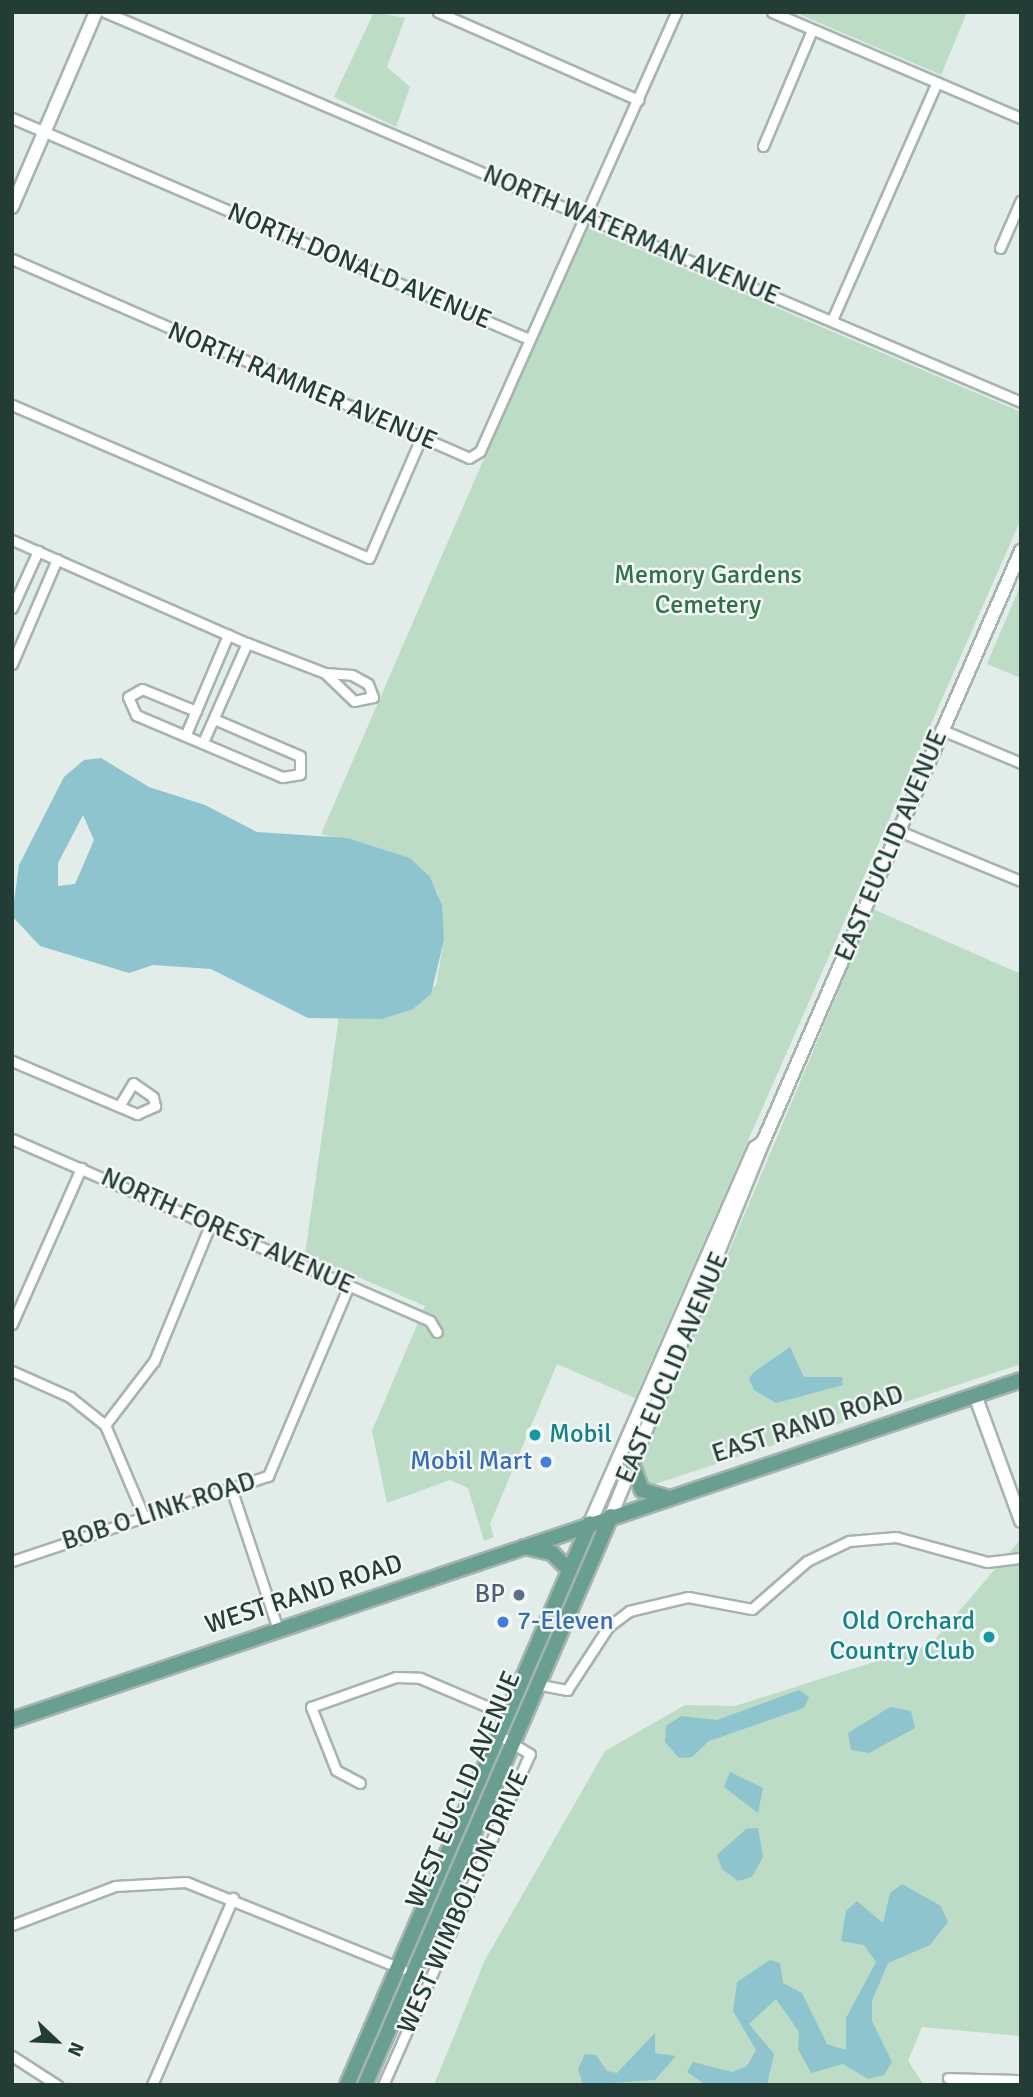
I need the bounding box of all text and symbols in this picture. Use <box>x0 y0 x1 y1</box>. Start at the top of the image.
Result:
street label: NORTH WATERMAN AVENUE <box>478 159 784 313</box>
street label: NORTH DONALD AVENUE <box>222 197 496 337</box>
street label: NORTH RAMMER AVENUE <box>163 316 441 458</box>
park label: Memory Gardens Cemetery <box>614 560 802 622</box>
street label: EAST EUCLID AVENUE <box>829 726 955 966</box>
street label: NORTH FOREST AVENUE <box>96 1162 358 1302</box>
street label: EAST EUCLID AVENUE <box>610 1248 736 1488</box>
street label: EAST RAND ROAD <box>708 1379 908 1471</box>
place label: Mobil <box>549 1419 612 1451</box>
marker: Mobil <box>527 1427 543 1443</box>
place label: Mobil Mart <box>410 1446 532 1478</box>
marker: Mobil Mart <box>538 1454 554 1470</box>
street label: BOB O LINK ROAD <box>58 1466 260 1558</box>
street label: WEST RAND ROAD <box>201 1548 407 1642</box>
place label: BP <box>475 1579 505 1611</box>
marker: BP <box>511 1587 527 1603</box>
place label: 7-Eleven <box>517 1606 614 1638</box>
place label: Old Orchard Country Club <box>829 1606 975 1668</box>
marker: 7-Eleven <box>495 1614 511 1630</box>
marker: Old Orchard Country Club <box>981 1629 997 1645</box>
street label: WEST EUCLID AVENUE <box>400 1667 528 1913</box>
street label: WEST WIMBOLTON DRIVE <box>392 1765 536 2039</box>
north arrow <box>21 2006 91 2076</box>
text: N <box>62 2038 89 2060</box>

